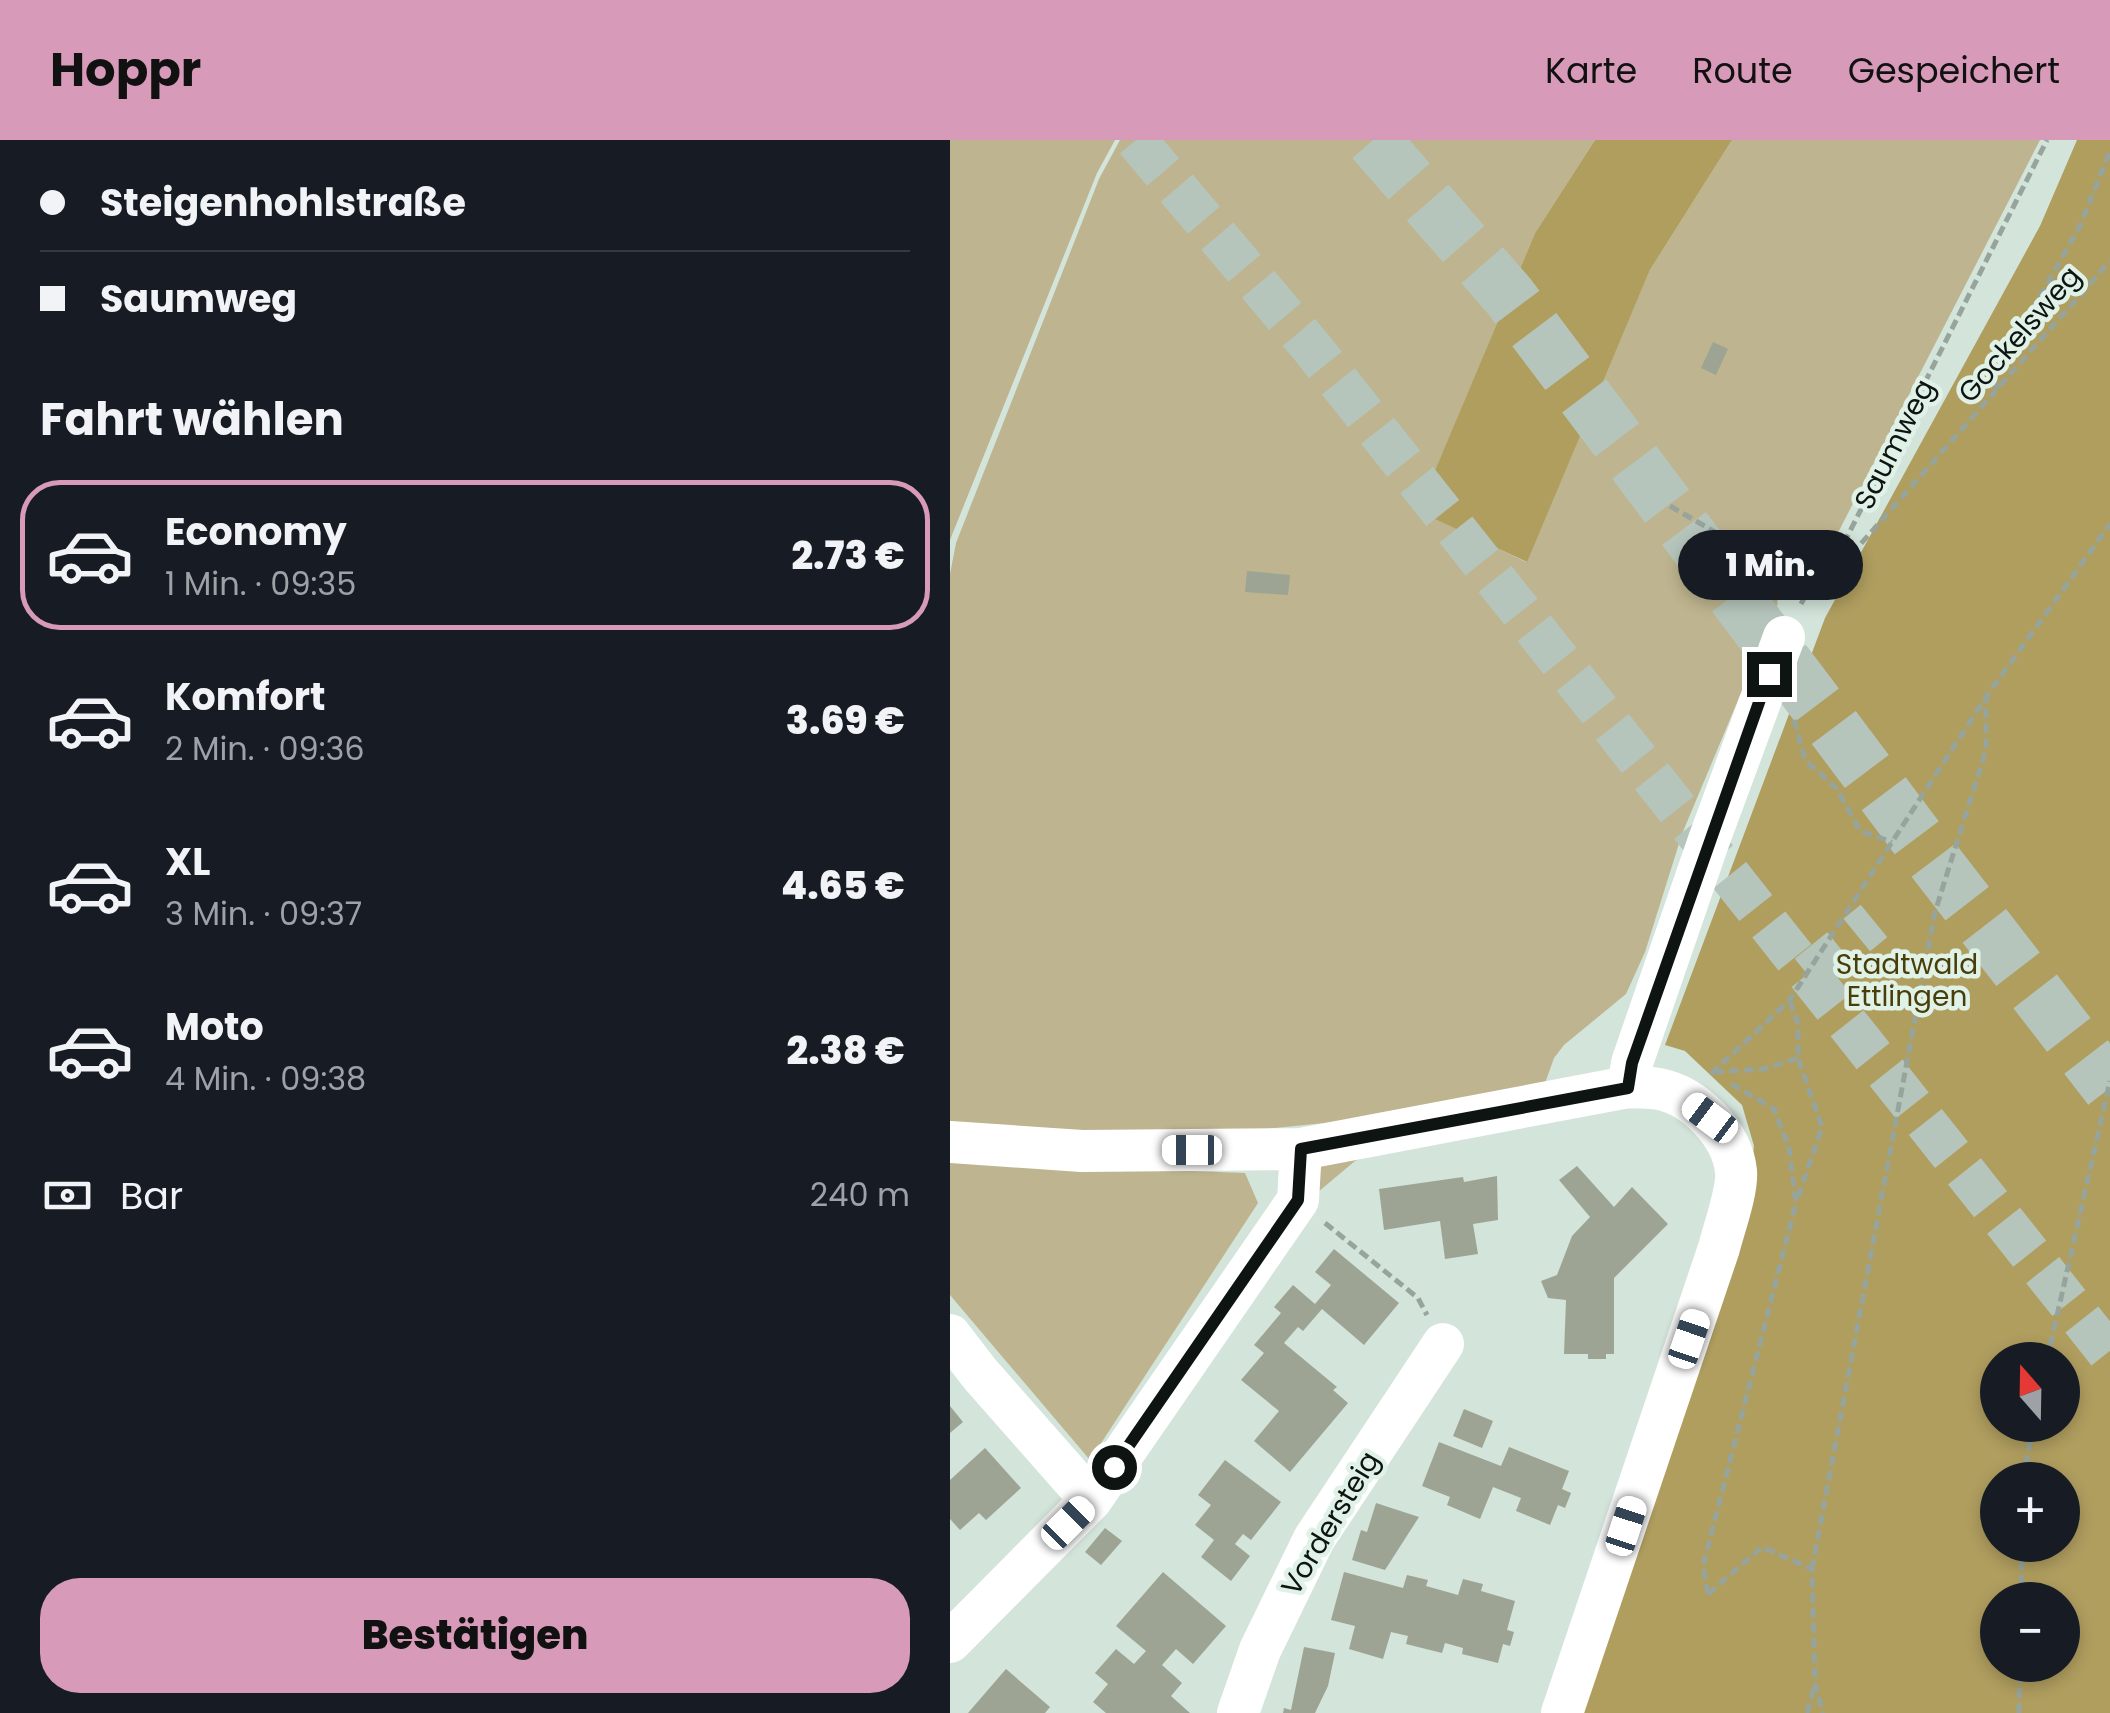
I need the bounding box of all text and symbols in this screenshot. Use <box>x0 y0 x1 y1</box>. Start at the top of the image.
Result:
text: Hoppr <box>50 36 201 103</box>
text: Karte <box>1545 46 1637 95</box>
text: Route <box>1692 46 1793 95</box>
text: Gespeichert <box>1848 46 2060 95</box>
text: Steigenhohlstraße <box>100 176 466 229</box>
street label: Gockelsweg <box>1949 258 2090 411</box>
text: Saumweg <box>100 272 297 325</box>
street label: Saumweg <box>1845 372 1944 516</box>
text: Fahrt wählen <box>40 388 344 451</box>
text: Economy <box>165 505 347 558</box>
icon: car <box>45 510 135 600</box>
text: 2.73 € <box>791 529 905 582</box>
callout: 1 Min. <box>1676 529 1862 599</box>
text: 1 Min. <box>1726 542 1815 587</box>
text: 1 Min. · 09:35 <box>165 561 356 606</box>
route end <box>1747 652 1792 697</box>
text: Komfort <box>165 670 326 723</box>
icon: car <box>45 675 135 765</box>
text: 3.69 € <box>786 694 905 747</box>
text: 2 Min. · 09:36 <box>165 726 365 771</box>
text: XL <box>165 835 210 888</box>
icon: car <box>45 840 135 930</box>
text: 4.65 € <box>781 859 905 912</box>
text: 3 Min. · 09:37 <box>165 891 362 936</box>
park label: Stadtwald Ettlingen <box>1836 945 1978 1016</box>
text: Moto <box>165 1000 264 1053</box>
icon: car <box>45 1005 135 1095</box>
text: 2.38 € <box>787 1024 905 1077</box>
text: 4 Min. · 09:38 <box>165 1056 366 1101</box>
car <box>1677 1088 1743 1148</box>
car <box>1162 1135 1222 1165</box>
icon: cash <box>40 1168 95 1223</box>
text: Bar <box>120 1169 183 1222</box>
text: 240 m <box>810 1172 910 1217</box>
car <box>1665 1306 1713 1372</box>
north arrow <box>1980 1342 2080 1442</box>
map controls <box>1980 1342 2080 1682</box>
street label: Vordersteig <box>1272 1444 1389 1603</box>
route start <box>1092 1445 1137 1490</box>
button: + <box>1980 1462 2080 1562</box>
car <box>1036 1491 1100 1555</box>
car <box>1602 1493 1650 1559</box>
button: Bestätigen <box>40 1578 910 1693</box>
button: − <box>1980 1582 2080 1682</box>

